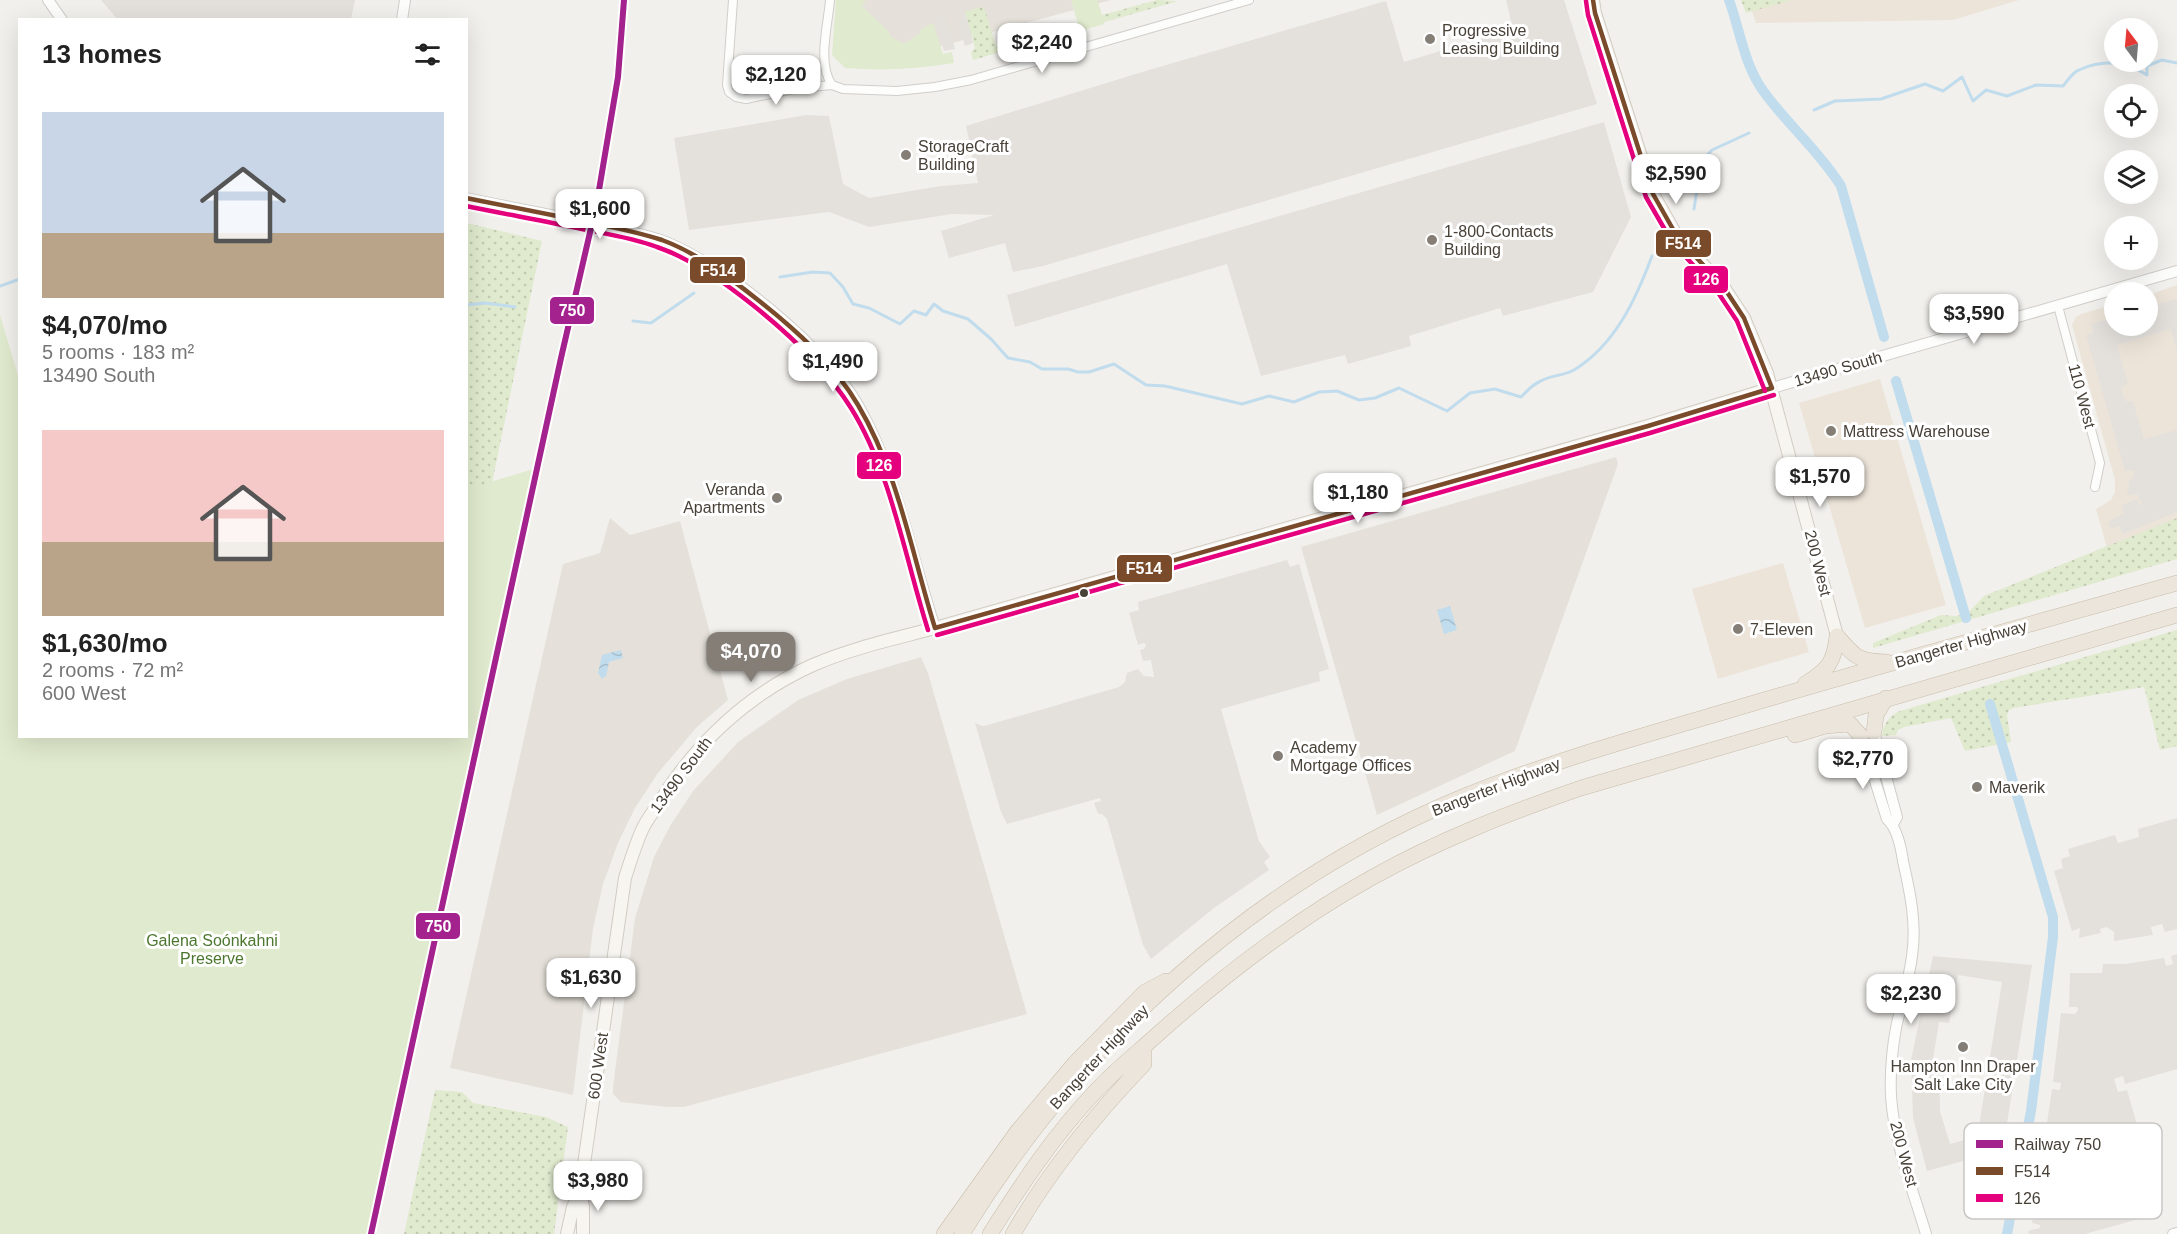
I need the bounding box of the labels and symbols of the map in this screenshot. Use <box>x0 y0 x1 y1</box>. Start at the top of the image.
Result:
north arrow <box>2104 18 2158 72</box>
place label: Progressive Leasing Building <box>1442 22 1559 57</box>
pin: $2,240 <box>993 23 1091 74</box>
marker: Progressive Leasing Building <box>1423 32 1437 46</box>
pin: $2,120 <box>727 55 825 106</box>
place label: StorageCraft Building <box>918 138 1009 173</box>
marker: StorageCraft Building <box>899 148 913 162</box>
pin: $2,590 <box>1627 154 1725 205</box>
pin: $1,600 <box>551 189 649 240</box>
place label: 1-800-Contacts Building <box>1444 223 1553 258</box>
line badge: F514 <box>1655 229 1712 258</box>
marker: 1-800-Contacts Building <box>1425 233 1439 247</box>
text: F514 <box>1665 235 1701 252</box>
line badge: F514 <box>689 256 746 284</box>
text: F514 <box>700 262 736 279</box>
line badge: 126 <box>1683 265 1729 294</box>
text: 126 <box>1693 271 1719 288</box>
pin: $3,590 <box>1925 294 2023 345</box>
line badge: 750 <box>549 296 595 325</box>
text: 750 <box>559 302 585 319</box>
pin: $1,490 <box>784 342 882 393</box>
street label: 13490 South <box>1792 348 1884 390</box>
street label: 110 West <box>2065 362 2099 431</box>
place label: Mattress Warehouse <box>1843 423 1990 440</box>
marker: Mattress Warehouse <box>1824 424 1838 438</box>
line badge: 126 <box>856 451 902 480</box>
text: 126 <box>866 457 892 474</box>
pin: $1,570 <box>1771 457 1869 508</box>
pin: $1,180 <box>1309 473 1407 524</box>
place label: Veranda Apartments <box>683 481 765 516</box>
marker: Veranda Apartments <box>770 491 784 505</box>
street label: 200 West <box>1802 528 1835 598</box>
line badge: F514 <box>1116 554 1173 583</box>
text: F514 <box>1126 560 1162 577</box>
unlabelled marker <box>1078 587 1090 599</box>
street label: Bangerter Highway <box>1893 617 2029 671</box>
place label: 7-Eleven <box>1750 621 1813 638</box>
marker: 7-Eleven <box>1731 622 1745 636</box>
pin: $4,070 <box>702 632 800 683</box>
street label: 13490 South <box>647 734 715 816</box>
place label: Academy Mortgage Offices <box>1290 739 1412 774</box>
pin: $2,770 <box>1814 739 1912 790</box>
marker: Academy Mortgage Offices <box>1271 749 1285 763</box>
street label: Bangerter Highway <box>1429 755 1563 819</box>
place label: Maverik <box>1989 779 2046 796</box>
marker: Maverik <box>1970 780 1984 794</box>
line badge: 750 <box>415 912 461 940</box>
text: 750 <box>425 918 451 935</box>
park label: Galena Soónkahni Preserve <box>146 932 278 967</box>
pin: $1,630 <box>542 958 640 1009</box>
pin: $2,230 <box>1862 974 1960 1025</box>
street label: Bangerter Highway <box>1046 1001 1152 1113</box>
street label: 600 West <box>585 1031 611 1101</box>
marker: Hampton Inn Draper Salt Lake City <box>1956 1040 1970 1054</box>
place label: Hampton Inn Draper Salt Lake City <box>1891 1058 2036 1093</box>
street label: 200 West <box>1887 1119 1921 1189</box>
legend <box>1964 1123 2162 1219</box>
text: Railway 750 <box>2014 1136 2101 1153</box>
pin: $3,980 <box>549 1161 647 1212</box>
text: F514 <box>2014 1163 2051 1180</box>
text: 126 <box>2014 1190 2041 1207</box>

